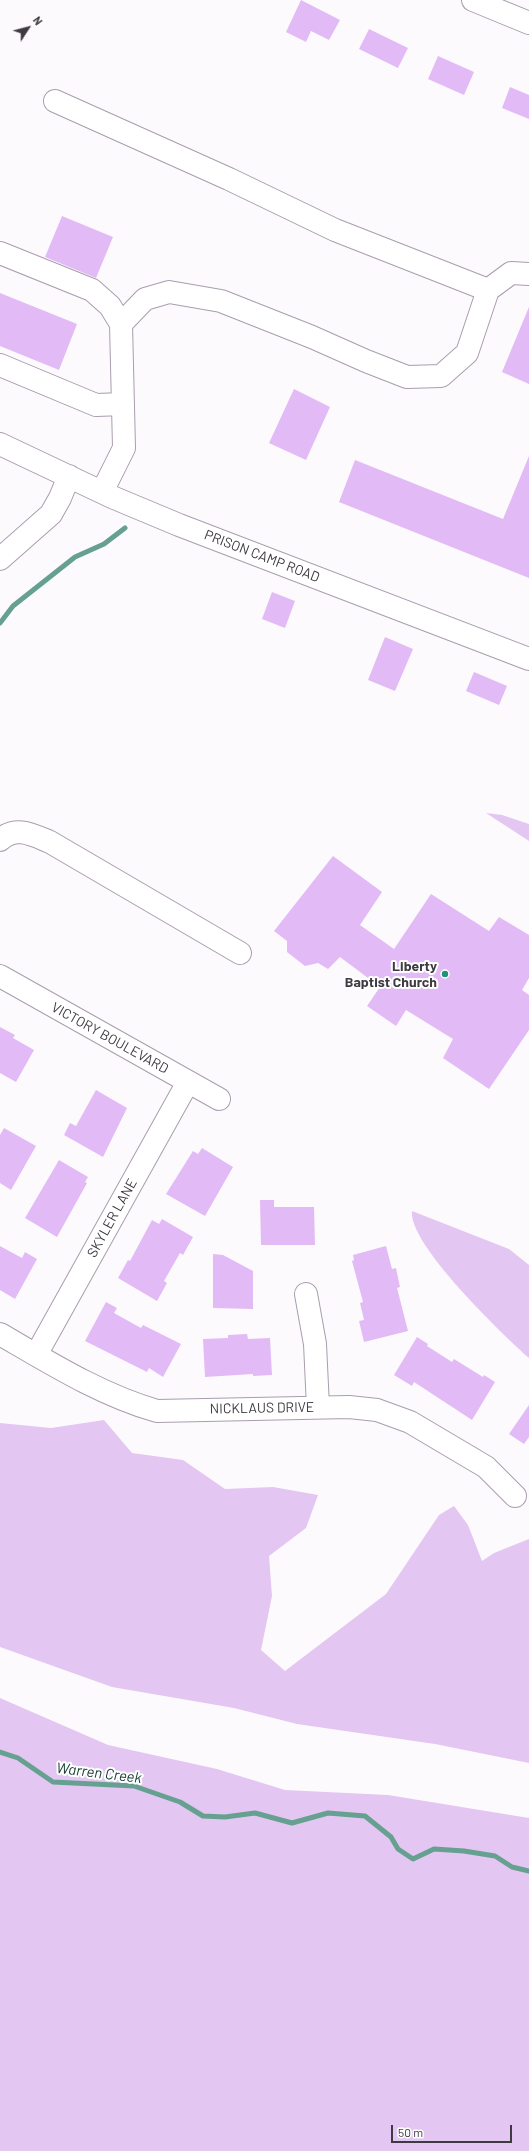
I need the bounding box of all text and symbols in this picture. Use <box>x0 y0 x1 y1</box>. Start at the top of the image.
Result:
north arrow <box>8 8 48 48</box>
text: N <box>31 14 46 27</box>
street label: PRISON CAMP ROAD <box>202 526 322 586</box>
place label: Liberty Baptist Church <box>345 958 437 990</box>
marker: Liberty Baptist Church <box>440 969 450 979</box>
street label: VICTORY BOULEVARD <box>49 999 171 1077</box>
street label: SKYLER LANE <box>84 1176 140 1260</box>
street label: NICKLAUS DRIVE <box>210 1399 314 1417</box>
water label: Warren Creek <box>55 1759 143 1787</box>
scale bar <box>393 2117 514 2143</box>
text: 50 m <box>398 2125 423 2139</box>

